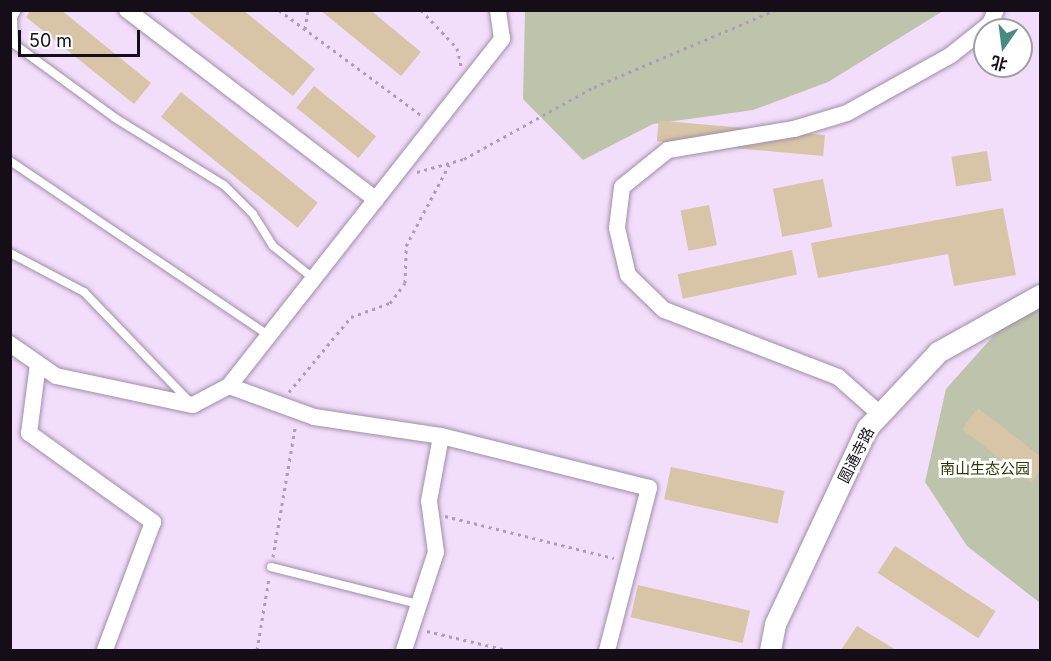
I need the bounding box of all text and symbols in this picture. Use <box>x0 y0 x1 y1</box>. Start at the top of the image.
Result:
scale bar <box>21 18 142 56</box>
north arrow <box>973 18 1033 78</box>
text: 50 m <box>29 30 72 51</box>
text: 北 <box>989 52 1009 75</box>
street label: 圆通寺路 <box>834 424 878 486</box>
park label: 南山生态公园 <box>940 460 1030 478</box>

